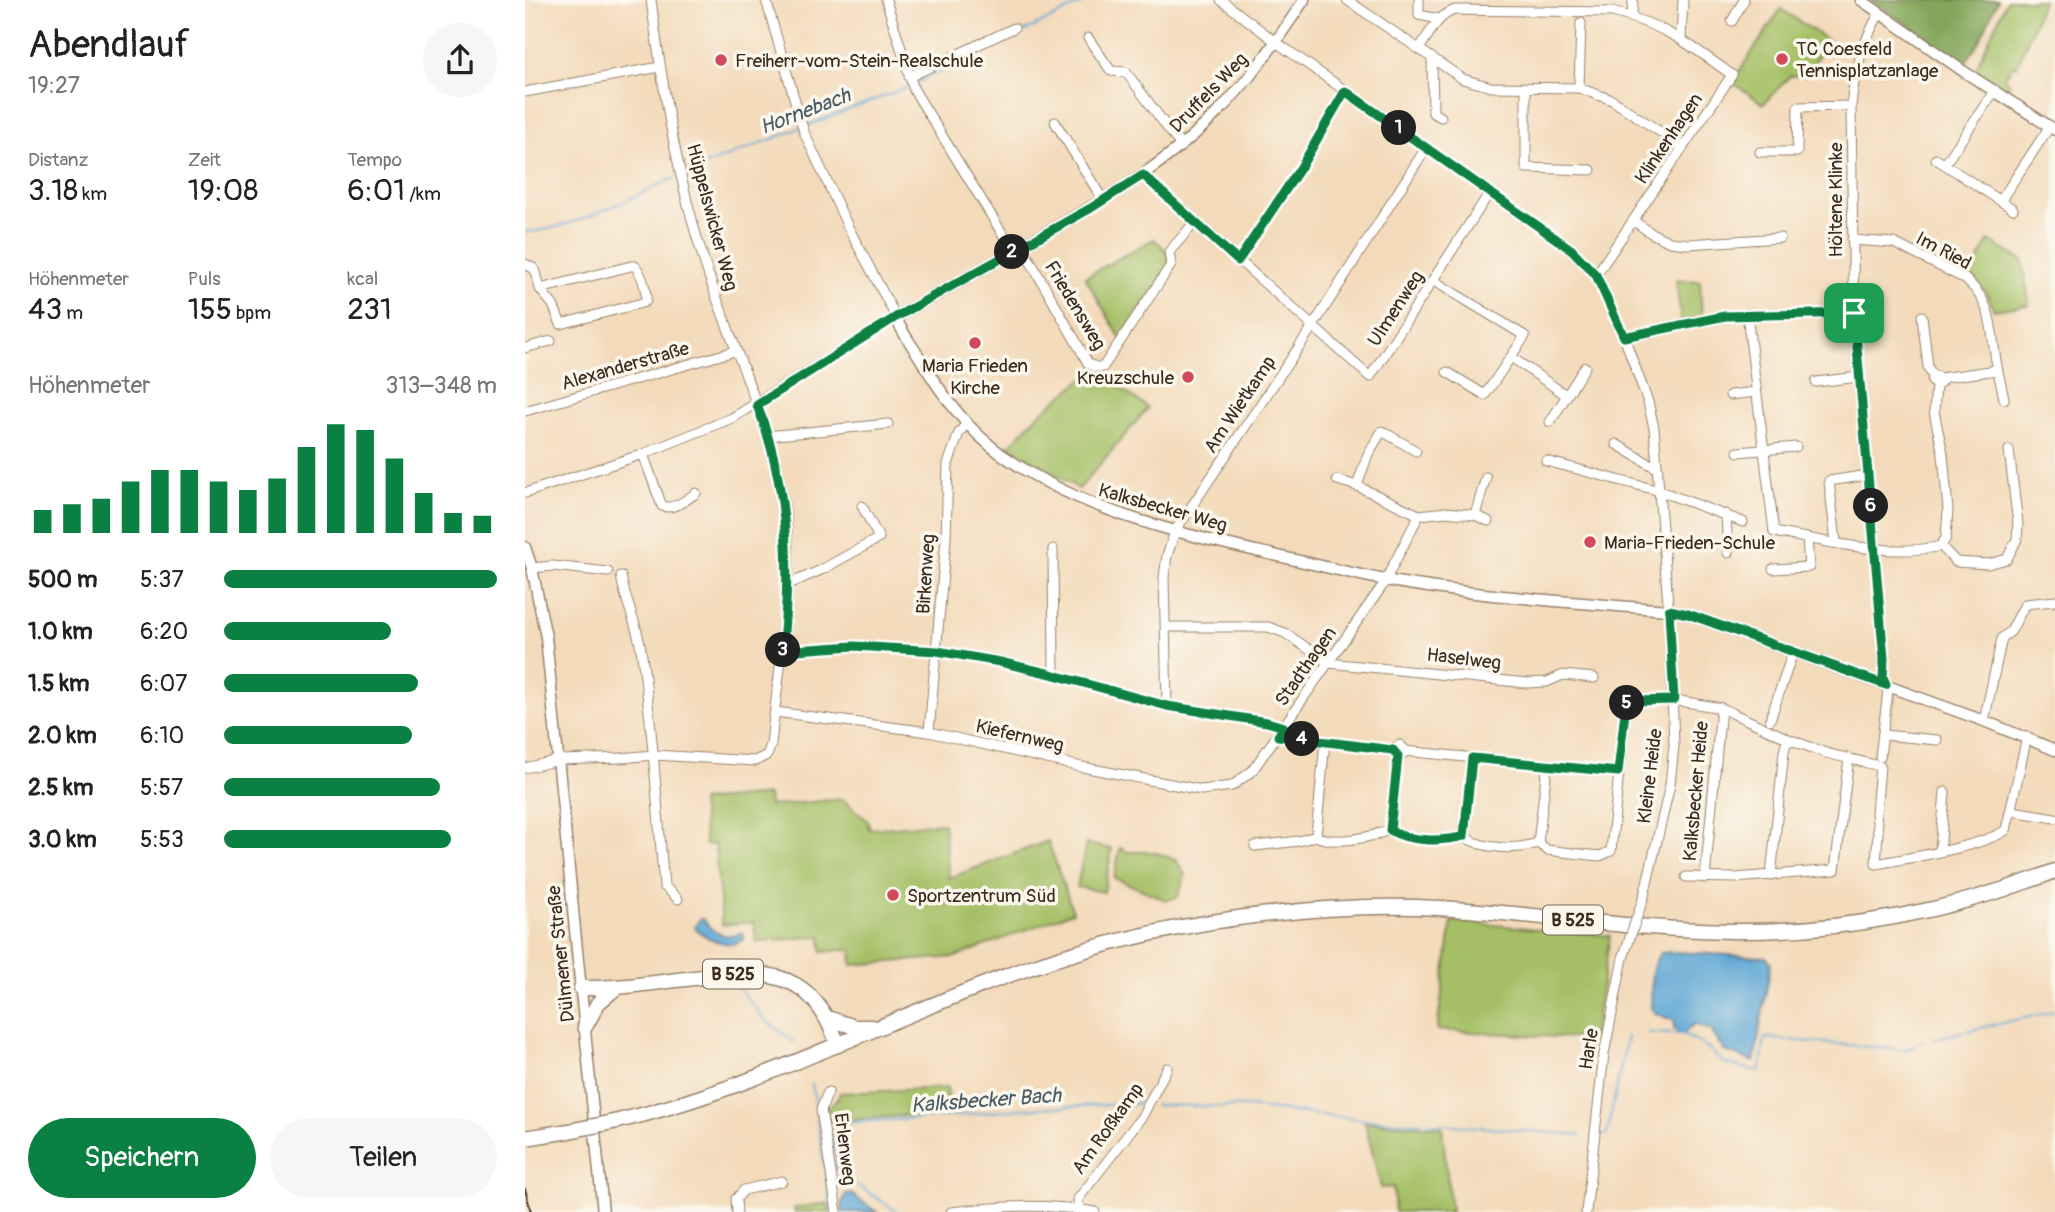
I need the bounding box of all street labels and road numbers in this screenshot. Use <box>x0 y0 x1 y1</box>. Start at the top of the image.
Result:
street label: Druffels Weg <box>1165 48 1253 138</box>
street label: Klinkenhagen <box>1630 88 1708 189</box>
street label: Hüppelswicker Weg <box>681 141 743 293</box>
street label: Höltene Klinke <box>1824 142 1848 258</box>
street label: Im Ried <box>1912 226 1975 275</box>
street label: Friedensweg <box>1039 256 1111 355</box>
street label: Ulmenweg <box>1362 266 1429 351</box>
street label: Alexanderstraße <box>559 336 693 396</box>
street label: Am Wietkamp <box>1199 351 1281 458</box>
street label: Kalksbecker Weg <box>1096 478 1230 538</box>
street label: Birkenweg <box>911 533 941 615</box>
street label: Stadthagen <box>1270 622 1342 711</box>
street label: Haselweg <box>1425 643 1503 675</box>
street label: Kiefernweg <box>974 714 1066 758</box>
street label: Kalksbecker Heide <box>1678 719 1714 862</box>
street label: Kleine Heide <box>1632 727 1668 825</box>
street label: Dülmener Straße <box>542 884 580 1023</box>
road number: B 525 <box>1543 905 1603 934</box>
road number: B 525 <box>703 959 763 988</box>
street label: Harle <box>1574 1026 1604 1072</box>
street label: Am Roßkamp <box>1067 1078 1149 1179</box>
street label: Erlenweg <box>829 1112 861 1187</box>

